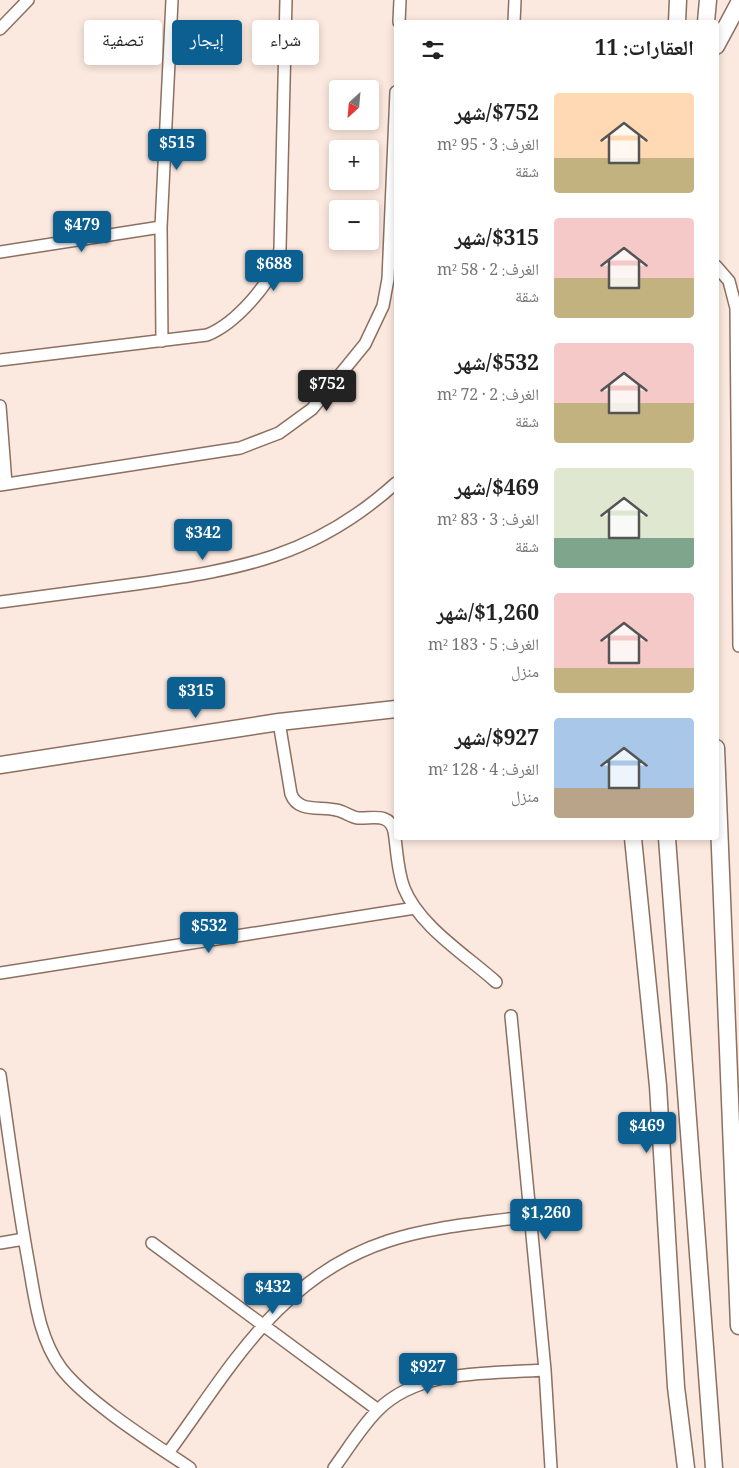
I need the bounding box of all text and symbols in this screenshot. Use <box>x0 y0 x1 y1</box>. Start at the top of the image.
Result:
chip: تصفية <box>84 20 162 65</box>
chip: إيجار <box>172 20 242 65</box>
chip: شراء <box>252 20 319 65</box>
text: العقارات: 11 <box>595 33 694 68</box>
icon: filters <box>419 36 447 64</box>
north arrow <box>329 80 379 130</box>
map controls <box>329 80 379 250</box>
text: $752/شهر <box>455 98 539 133</box>
icon: home <box>594 113 654 173</box>
pin: $515 <box>147 128 207 171</box>
text: $515 <box>159 131 195 158</box>
text: الغرف: 3 · 95 m² <box>437 133 539 160</box>
button: + <box>329 140 379 190</box>
text: شقة <box>515 160 539 187</box>
button: − <box>329 200 379 250</box>
pin: $479 <box>52 210 112 253</box>
text: $479 <box>64 213 100 240</box>
text: $315/شهر <box>455 223 539 258</box>
icon: home <box>594 238 654 298</box>
pin: $688 <box>244 250 304 292</box>
text: $688 <box>256 252 292 279</box>
text: الغرف: 2 · 58 m² <box>437 258 539 285</box>
text: شقة <box>515 285 539 312</box>
text: $532/شهر <box>455 348 539 383</box>
icon: home <box>594 363 654 423</box>
pin: $752 <box>297 370 357 412</box>
text: $752 <box>309 372 345 399</box>
text: الغرف: 2 · 72 m² <box>437 383 539 410</box>
text: شقة <box>515 410 539 437</box>
text: $469/شهر <box>455 473 539 508</box>
icon: home <box>594 488 654 548</box>
text: الغرف: 3 · 83 m² <box>437 508 539 535</box>
pin: $342 <box>173 518 233 561</box>
text: $342 <box>185 521 221 548</box>
text: شقة <box>515 535 539 562</box>
text: $1,260/شهر <box>437 598 539 633</box>
icon: home <box>594 613 654 673</box>
text: الغرف: 5 · 183 m² <box>428 633 539 660</box>
text: منزل <box>511 660 539 687</box>
pin: $315 <box>166 676 226 719</box>
text: $315 <box>178 679 214 706</box>
text: $927/شهر <box>455 723 539 758</box>
icon: home <box>594 738 654 798</box>
text: الغرف: 4 · 128 m² <box>428 758 539 785</box>
text: منزل <box>511 785 539 812</box>
pin: $532 <box>179 912 239 954</box>
text: $532 <box>191 914 227 941</box>
pin: $469 <box>617 1112 677 1154</box>
text: $469 <box>629 1114 665 1141</box>
pin: $1,260 <box>505 1198 587 1241</box>
text: $1,260 <box>521 1201 571 1228</box>
pin: $432 <box>243 1272 303 1315</box>
text: $432 <box>255 1275 291 1302</box>
pin: $927 <box>398 1352 458 1395</box>
text: $927 <box>410 1355 446 1382</box>

